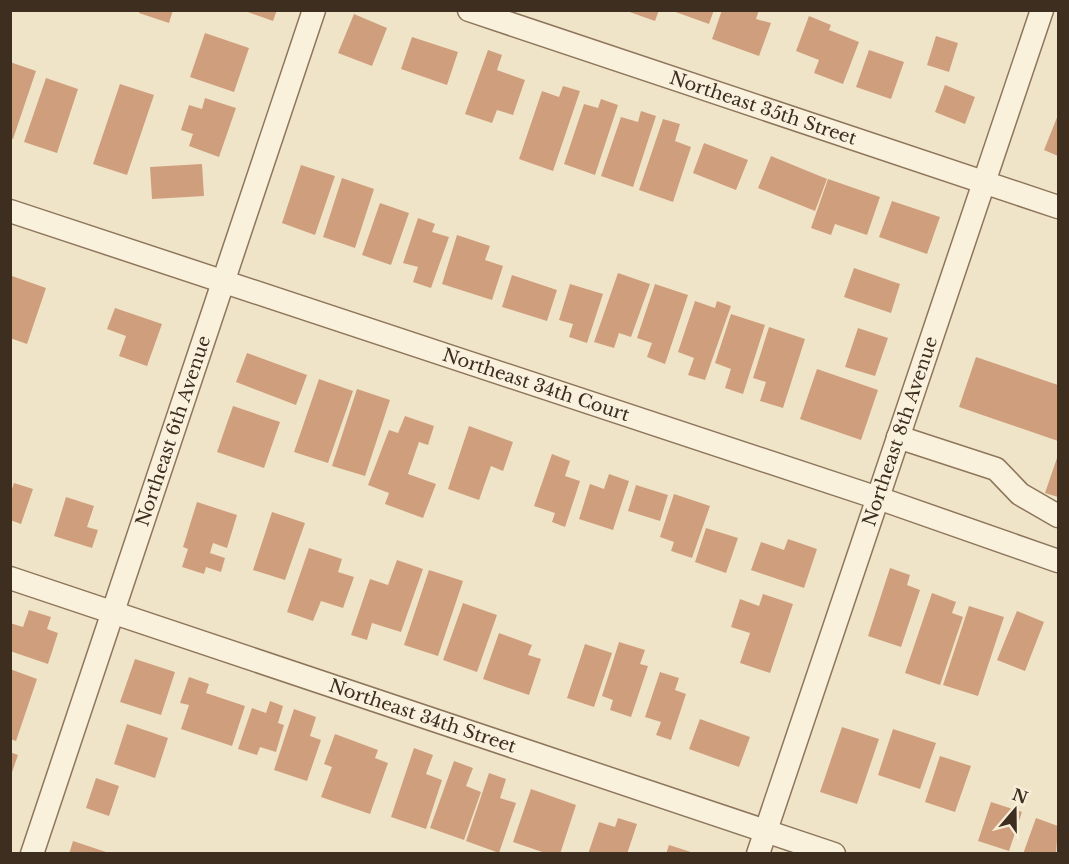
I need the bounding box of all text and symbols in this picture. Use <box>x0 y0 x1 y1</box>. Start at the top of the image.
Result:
street label: Northeast 35th Street <box>667 67 859 150</box>
street label: Northeast 6th Avenue <box>131 333 215 529</box>
street label: Northeast 8th Avenue <box>858 334 942 529</box>
street label: Northeast 34th Court <box>440 344 632 426</box>
street label: Northeast 34th Street <box>326 675 519 758</box>
north arrow <box>985 780 1045 840</box>
text: N <box>1010 784 1031 808</box>

